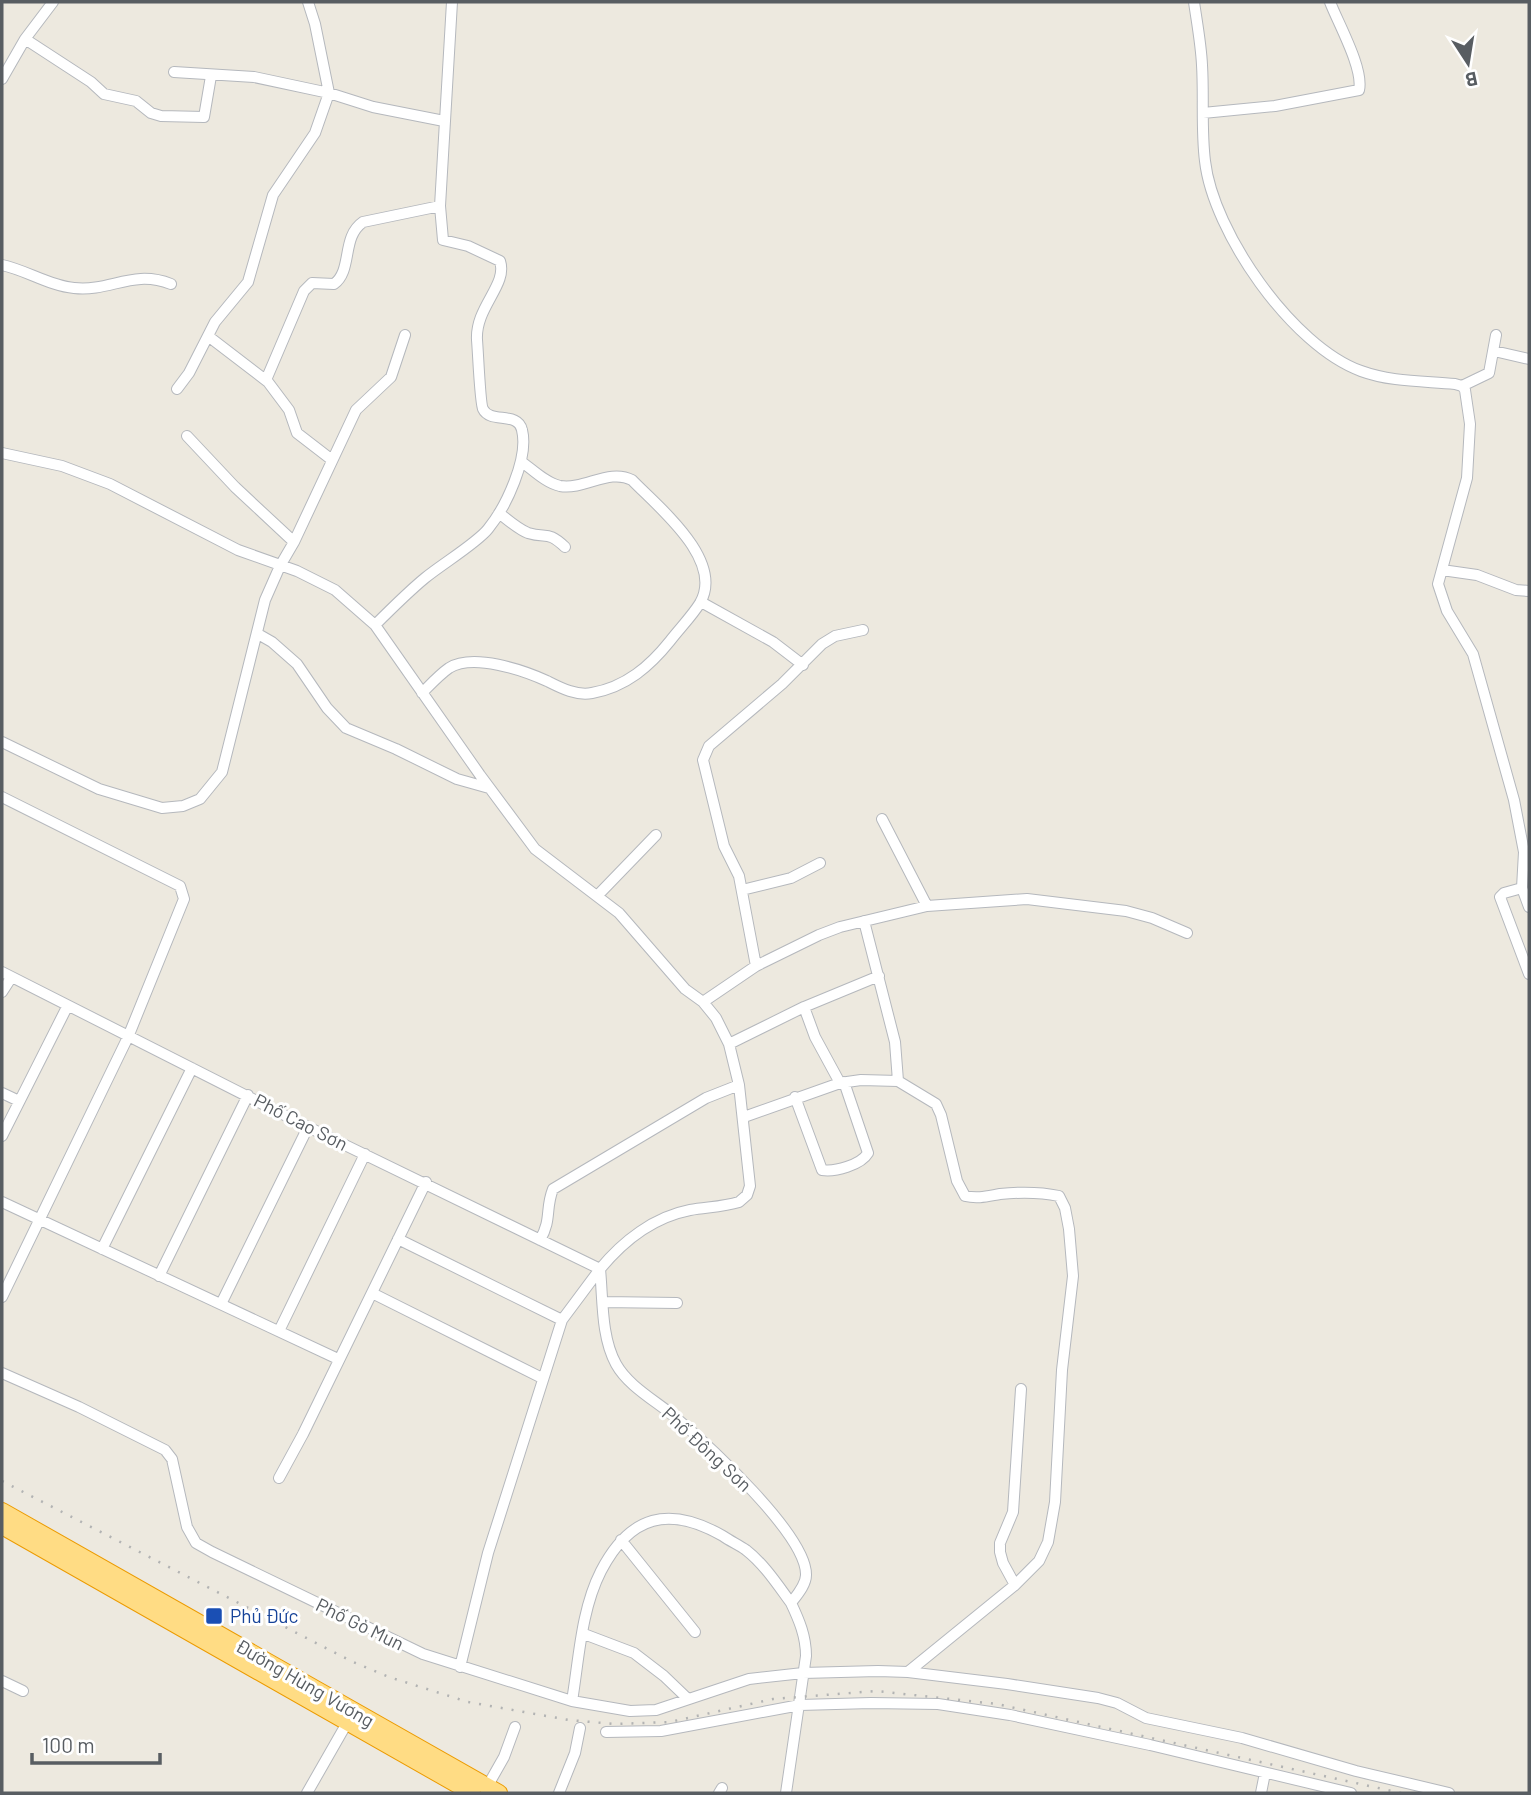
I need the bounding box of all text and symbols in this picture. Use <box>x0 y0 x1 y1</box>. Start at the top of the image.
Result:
north arrow <box>1433 28 1503 98</box>
text: B <box>1463 68 1480 93</box>
street label: Phố Cao Sơn <box>251 1088 352 1155</box>
street label: Phố Đông Sơn <box>658 1401 757 1496</box>
street label: Phố Gò Mun <box>312 1592 408 1655</box>
place label: Phủ Đức <box>230 1604 298 1627</box>
marker: Phủ Đức <box>204 1606 224 1626</box>
street label: Đường Hùng Vương <box>232 1634 379 1732</box>
scale bar <box>32 1722 159 1766</box>
text: 100 m <box>42 1732 95 1757</box>

